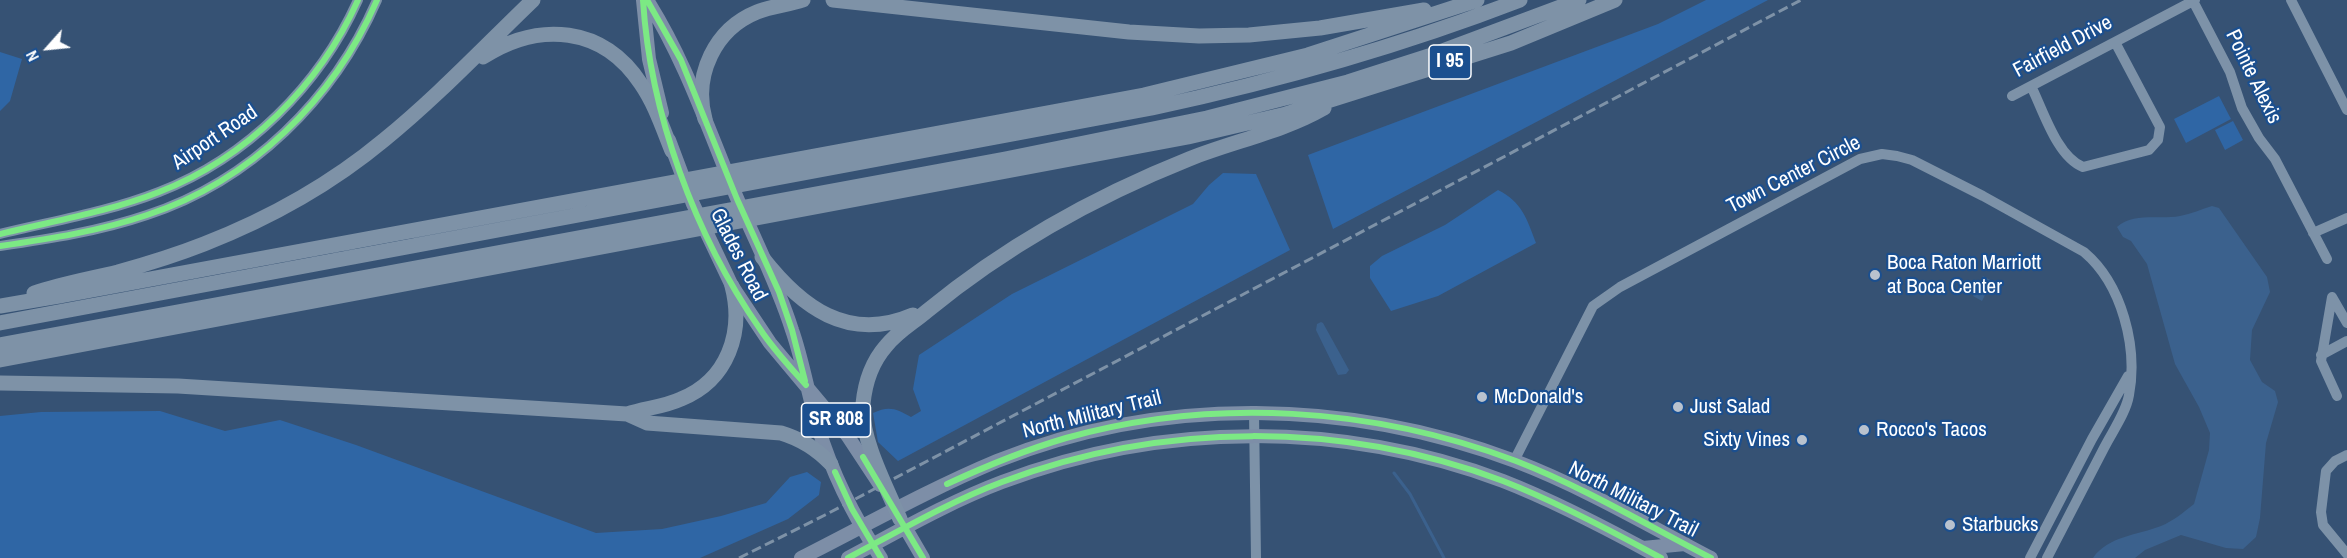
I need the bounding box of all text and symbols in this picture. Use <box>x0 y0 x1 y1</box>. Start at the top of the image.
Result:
street label: Fairfield Drive <box>2009 10 2117 84</box>
north arrow <box>18 18 78 78</box>
street label: Pointe Alexis <box>2219 26 2287 128</box>
road number: I 95 <box>1429 45 1471 79</box>
text: N <box>20 47 44 65</box>
street label: Airport Road <box>167 100 263 176</box>
street label: Town Center Circle <box>1723 131 1865 219</box>
street label: Glades Road <box>704 205 772 305</box>
place label: Boca Raton Marriott at Boca Center <box>1887 250 2041 300</box>
marker: Boca Raton Marriott at Boca Center <box>1868 268 1882 282</box>
place label: McDonald's <box>1494 384 1583 410</box>
street label: North Military Trail <box>1020 386 1164 444</box>
marker: McDonald's <box>1475 390 1489 404</box>
place label: Just Salad <box>1690 394 1770 420</box>
marker: Just Salad <box>1671 400 1685 414</box>
road number: SR 808 <box>802 403 870 437</box>
place label: Rocco's Tacos <box>1876 417 1987 443</box>
marker: Rocco's Tacos <box>1857 423 1871 437</box>
place label: Sixty Vines <box>1703 427 1790 453</box>
marker: Sixty Vines <box>1795 433 1809 447</box>
street label: North Military Trail <box>1564 457 1702 543</box>
place label: Starbucks <box>1962 512 2039 538</box>
marker: Starbucks <box>1943 518 1957 532</box>

